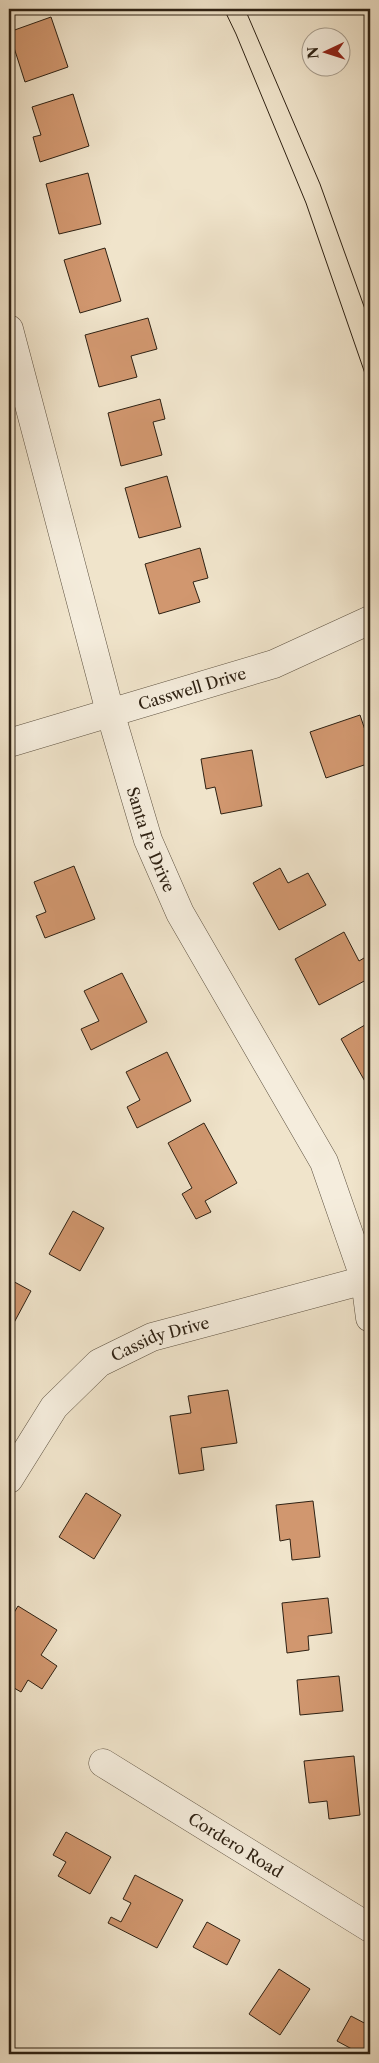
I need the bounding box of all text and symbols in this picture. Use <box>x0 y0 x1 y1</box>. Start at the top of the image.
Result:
north arrow <box>302 28 352 78</box>
text: N <box>304 46 322 60</box>
street label: Casswell Drive <box>136 663 249 714</box>
street label: Santa Fe Drive <box>123 784 180 895</box>
street label: Cassidy Drive <box>108 1312 211 1366</box>
street label: Cordero Road <box>185 1808 287 1882</box>

